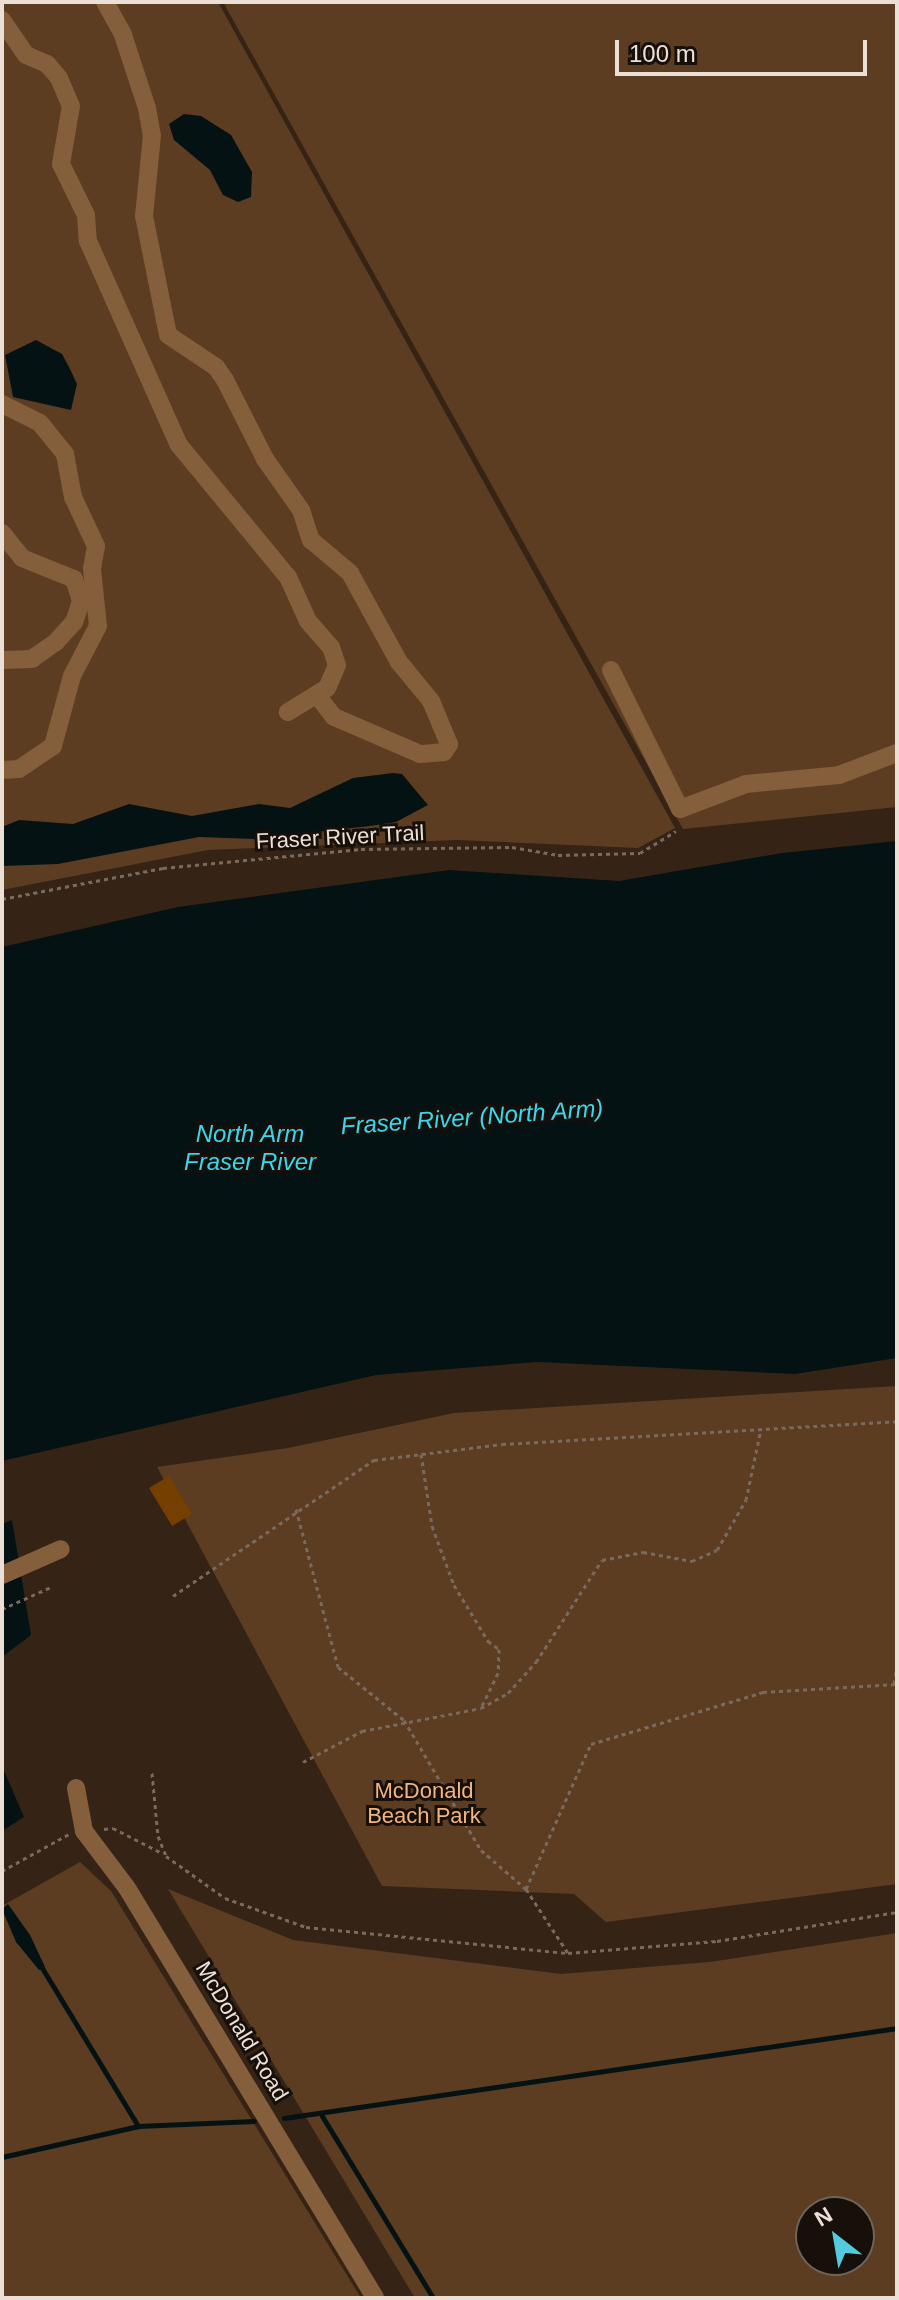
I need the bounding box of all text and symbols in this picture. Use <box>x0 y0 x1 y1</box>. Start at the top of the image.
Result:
scale bar <box>619 24 871 74</box>
text: 100 m <box>629 40 696 67</box>
street label: Fraser River Trail <box>255 819 425 855</box>
water label: Fraser River (North Arm) <box>339 1093 605 1141</box>
water label: North Arm Fraser River <box>184 1120 316 1176</box>
park label: McDonald Beach Park <box>367 1777 481 1828</box>
street label: McDonald Road <box>190 1957 294 2105</box>
north arrow <box>795 2196 875 2276</box>
text: N <box>810 2202 837 2232</box>

